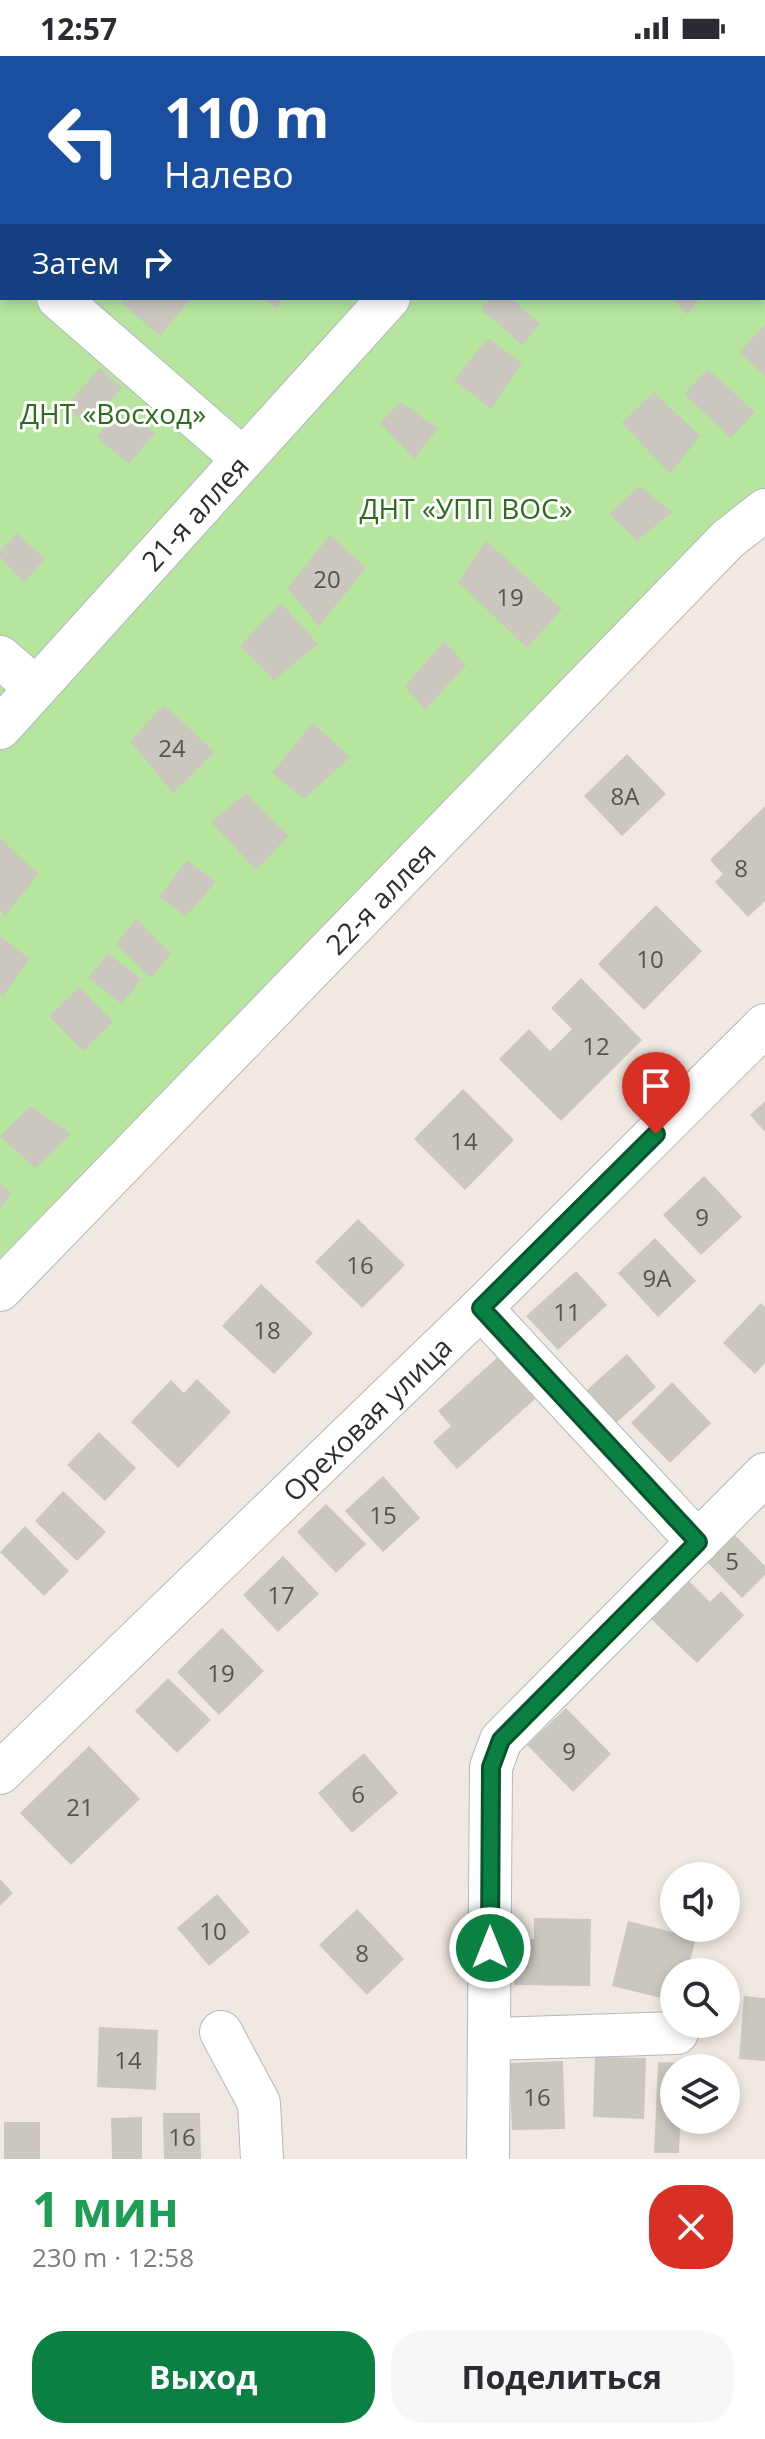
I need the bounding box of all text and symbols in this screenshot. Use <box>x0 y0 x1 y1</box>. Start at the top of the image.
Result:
text: 12:57 <box>40 8 117 49</box>
text: 110 m <box>164 78 330 154</box>
icon: left <box>32 88 136 192</box>
text: Налево <box>164 150 294 199</box>
icon: right <box>135 240 179 284</box>
text: Затем <box>32 242 119 283</box>
park label: ДНТ «Восход» <box>20 394 206 432</box>
street label: 21-я аллея <box>133 447 257 579</box>
park label: ДНТ «УПП ВОС» <box>359 489 573 527</box>
house number: 20 <box>313 562 341 595</box>
house number: 19 <box>496 580 524 613</box>
house number: 24 <box>158 731 186 764</box>
house number: 8А <box>611 779 640 812</box>
street label: 22-я аллея <box>317 834 443 962</box>
house number: 8 <box>734 851 748 884</box>
house number: 10 <box>636 942 664 975</box>
house number: 12 <box>582 1029 610 1062</box>
pin <box>622 1052 690 1134</box>
icon: arrive <box>634 1064 678 1108</box>
house number: 14 <box>450 1124 478 1157</box>
house number: 9 <box>695 1200 709 1233</box>
house number: 16 <box>346 1248 374 1281</box>
house number: 9А <box>643 1261 672 1294</box>
house number: 11 <box>553 1295 581 1328</box>
house number: 18 <box>253 1313 281 1346</box>
street label: Ореховая улица <box>274 1328 460 1509</box>
house number: 15 <box>369 1498 397 1531</box>
house number: 5 <box>725 1544 739 1577</box>
house number: 17 <box>267 1578 295 1611</box>
house number: 19 <box>207 1656 235 1689</box>
house number: 9 <box>562 1734 576 1767</box>
house number: 6 <box>351 1777 365 1810</box>
house number: 21 <box>66 1790 94 1823</box>
map controls <box>660 1862 740 2134</box>
button: sound <box>660 1862 740 1942</box>
position arrow <box>448 1906 532 1990</box>
house number: 10 <box>199 1914 227 1947</box>
house number: 8 <box>355 1936 369 1969</box>
button: search <box>660 1958 740 2038</box>
house number: 14 <box>114 2043 142 2076</box>
button: layers <box>660 2054 740 2134</box>
house number: 16 <box>523 2080 551 2113</box>
house number: 16 <box>168 2120 196 2153</box>
text: 1 мин <box>32 2176 179 2241</box>
button: close <box>649 2185 733 2269</box>
text: 230 m · 12:58 <box>32 2239 194 2275</box>
button: Выход <box>32 2331 375 2423</box>
button: Поделиться <box>391 2331 733 2423</box>

